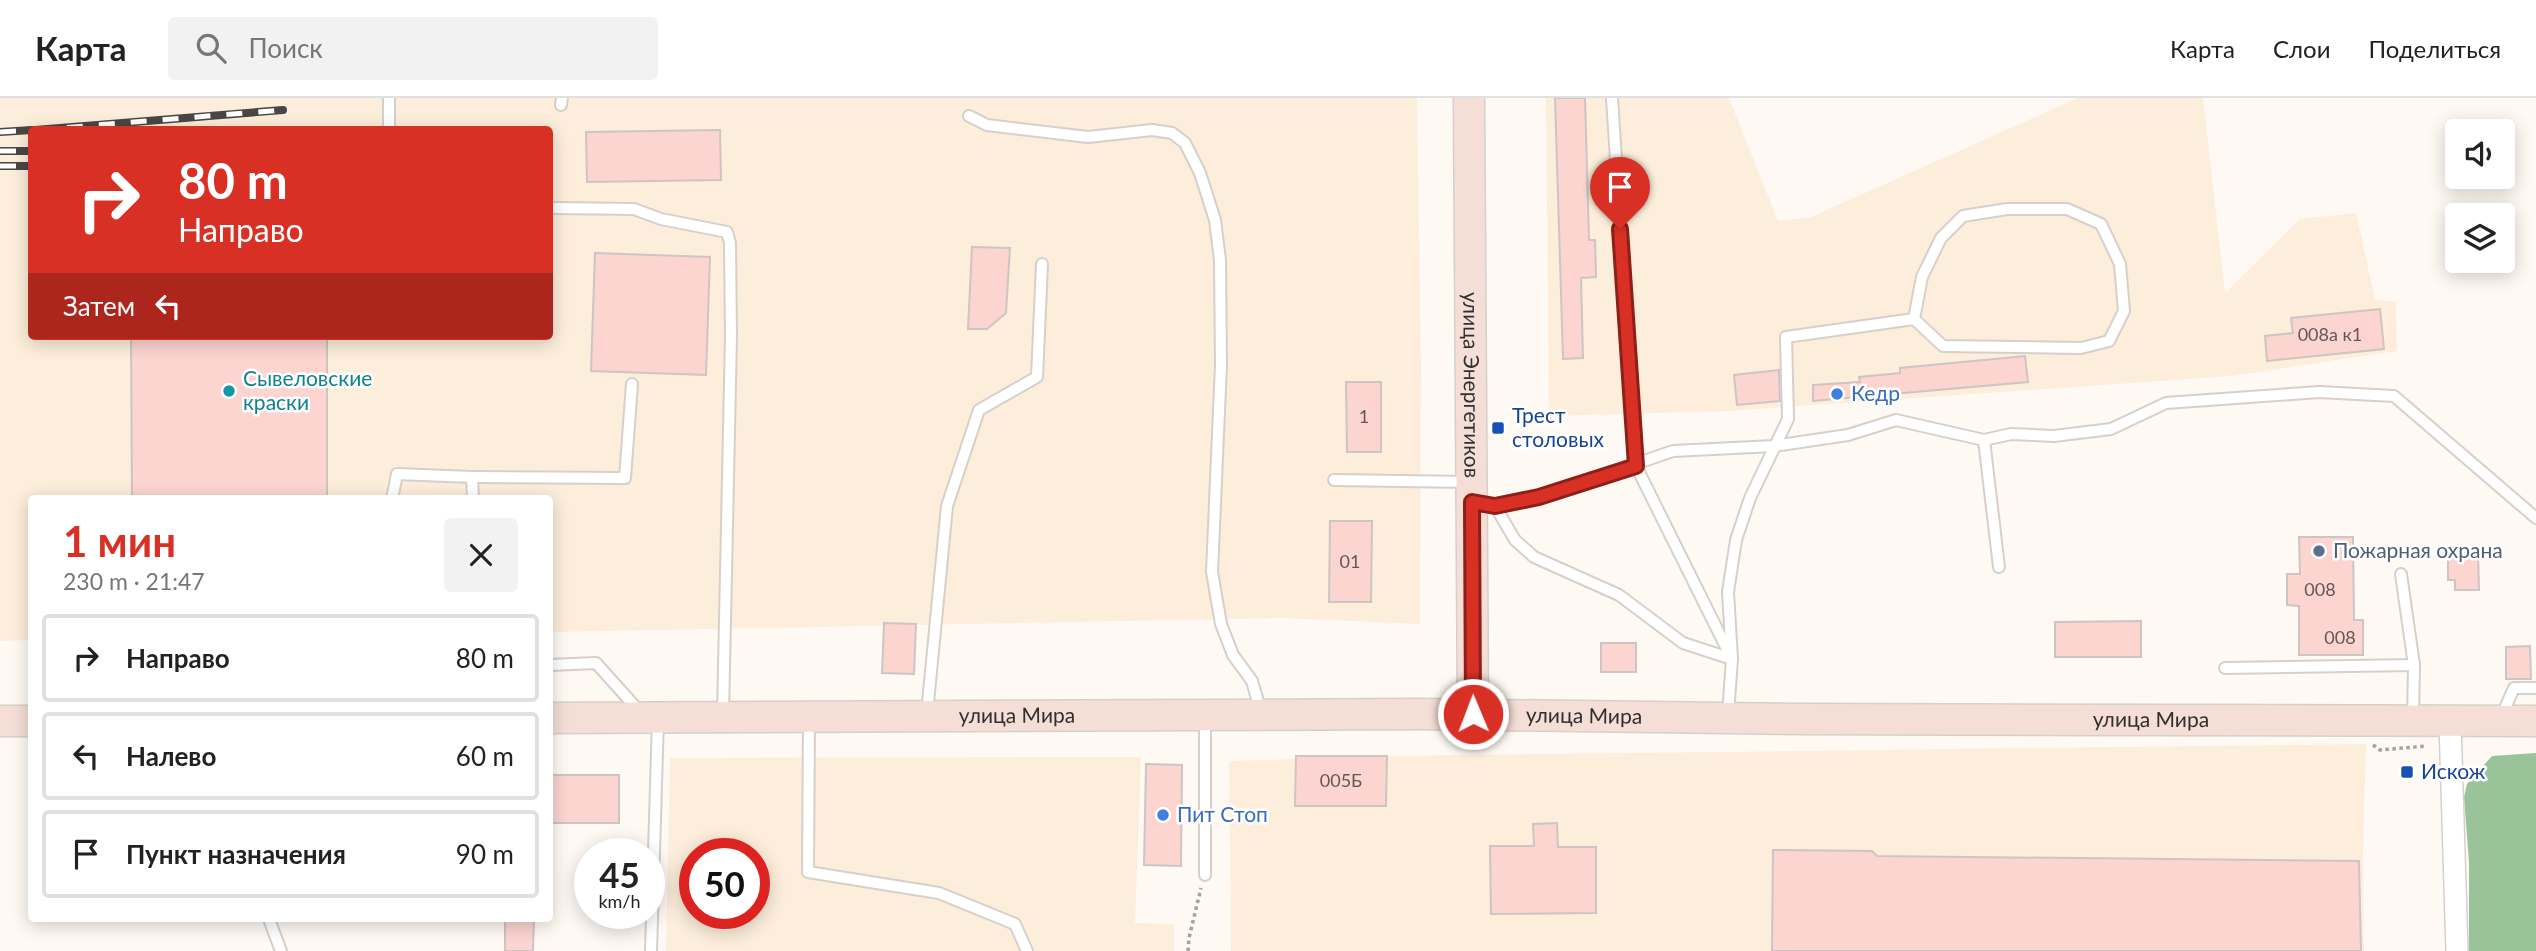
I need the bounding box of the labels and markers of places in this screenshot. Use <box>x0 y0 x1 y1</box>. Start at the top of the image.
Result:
pin <box>1590 157 1650 229</box>
place label: Сывеловские краски <box>243 365 372 414</box>
place label: Кедр <box>1851 380 1900 405</box>
marker: Сывеловские краски <box>221 383 237 399</box>
marker: Кедр <box>1829 386 1845 402</box>
place label: Трест столовых <box>1512 402 1605 451</box>
marker: Трест столовых <box>1490 420 1506 436</box>
place label: Пожарная охрана <box>2333 537 2503 562</box>
marker: Пожарная охрана <box>2311 543 2327 559</box>
place label: Искож <box>2421 758 2486 783</box>
marker: Искож <box>2399 764 2415 780</box>
place label: Пит Стоп <box>1177 801 1268 826</box>
marker: Пит Стоп <box>1155 807 1171 823</box>

